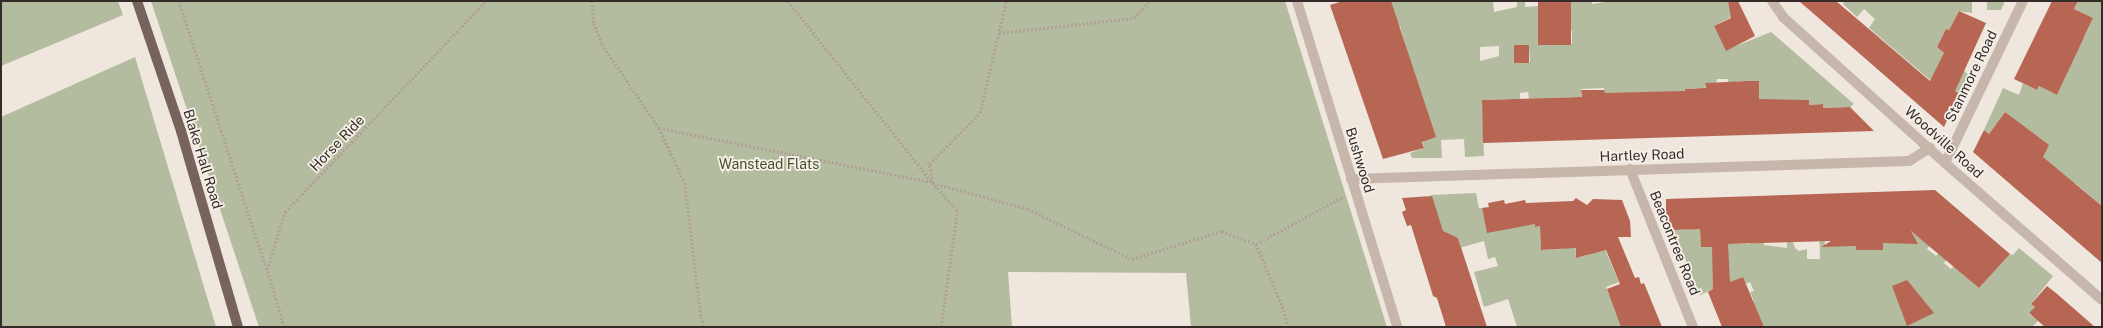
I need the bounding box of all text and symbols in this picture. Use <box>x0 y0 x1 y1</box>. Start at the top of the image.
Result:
street label: Stanmore Road <box>1941 27 2001 125</box>
street label: Woodville Road <box>1901 102 1987 182</box>
street label: Blake Hall Road <box>180 107 226 211</box>
street label: Horse Ride <box>306 111 368 175</box>
street label: Bushwood <box>1342 125 1378 195</box>
street label: Hartley Road <box>1599 145 1685 165</box>
park label: Wanstead Flats <box>719 156 819 172</box>
street label: Beacontree Road <box>1646 188 1704 298</box>

